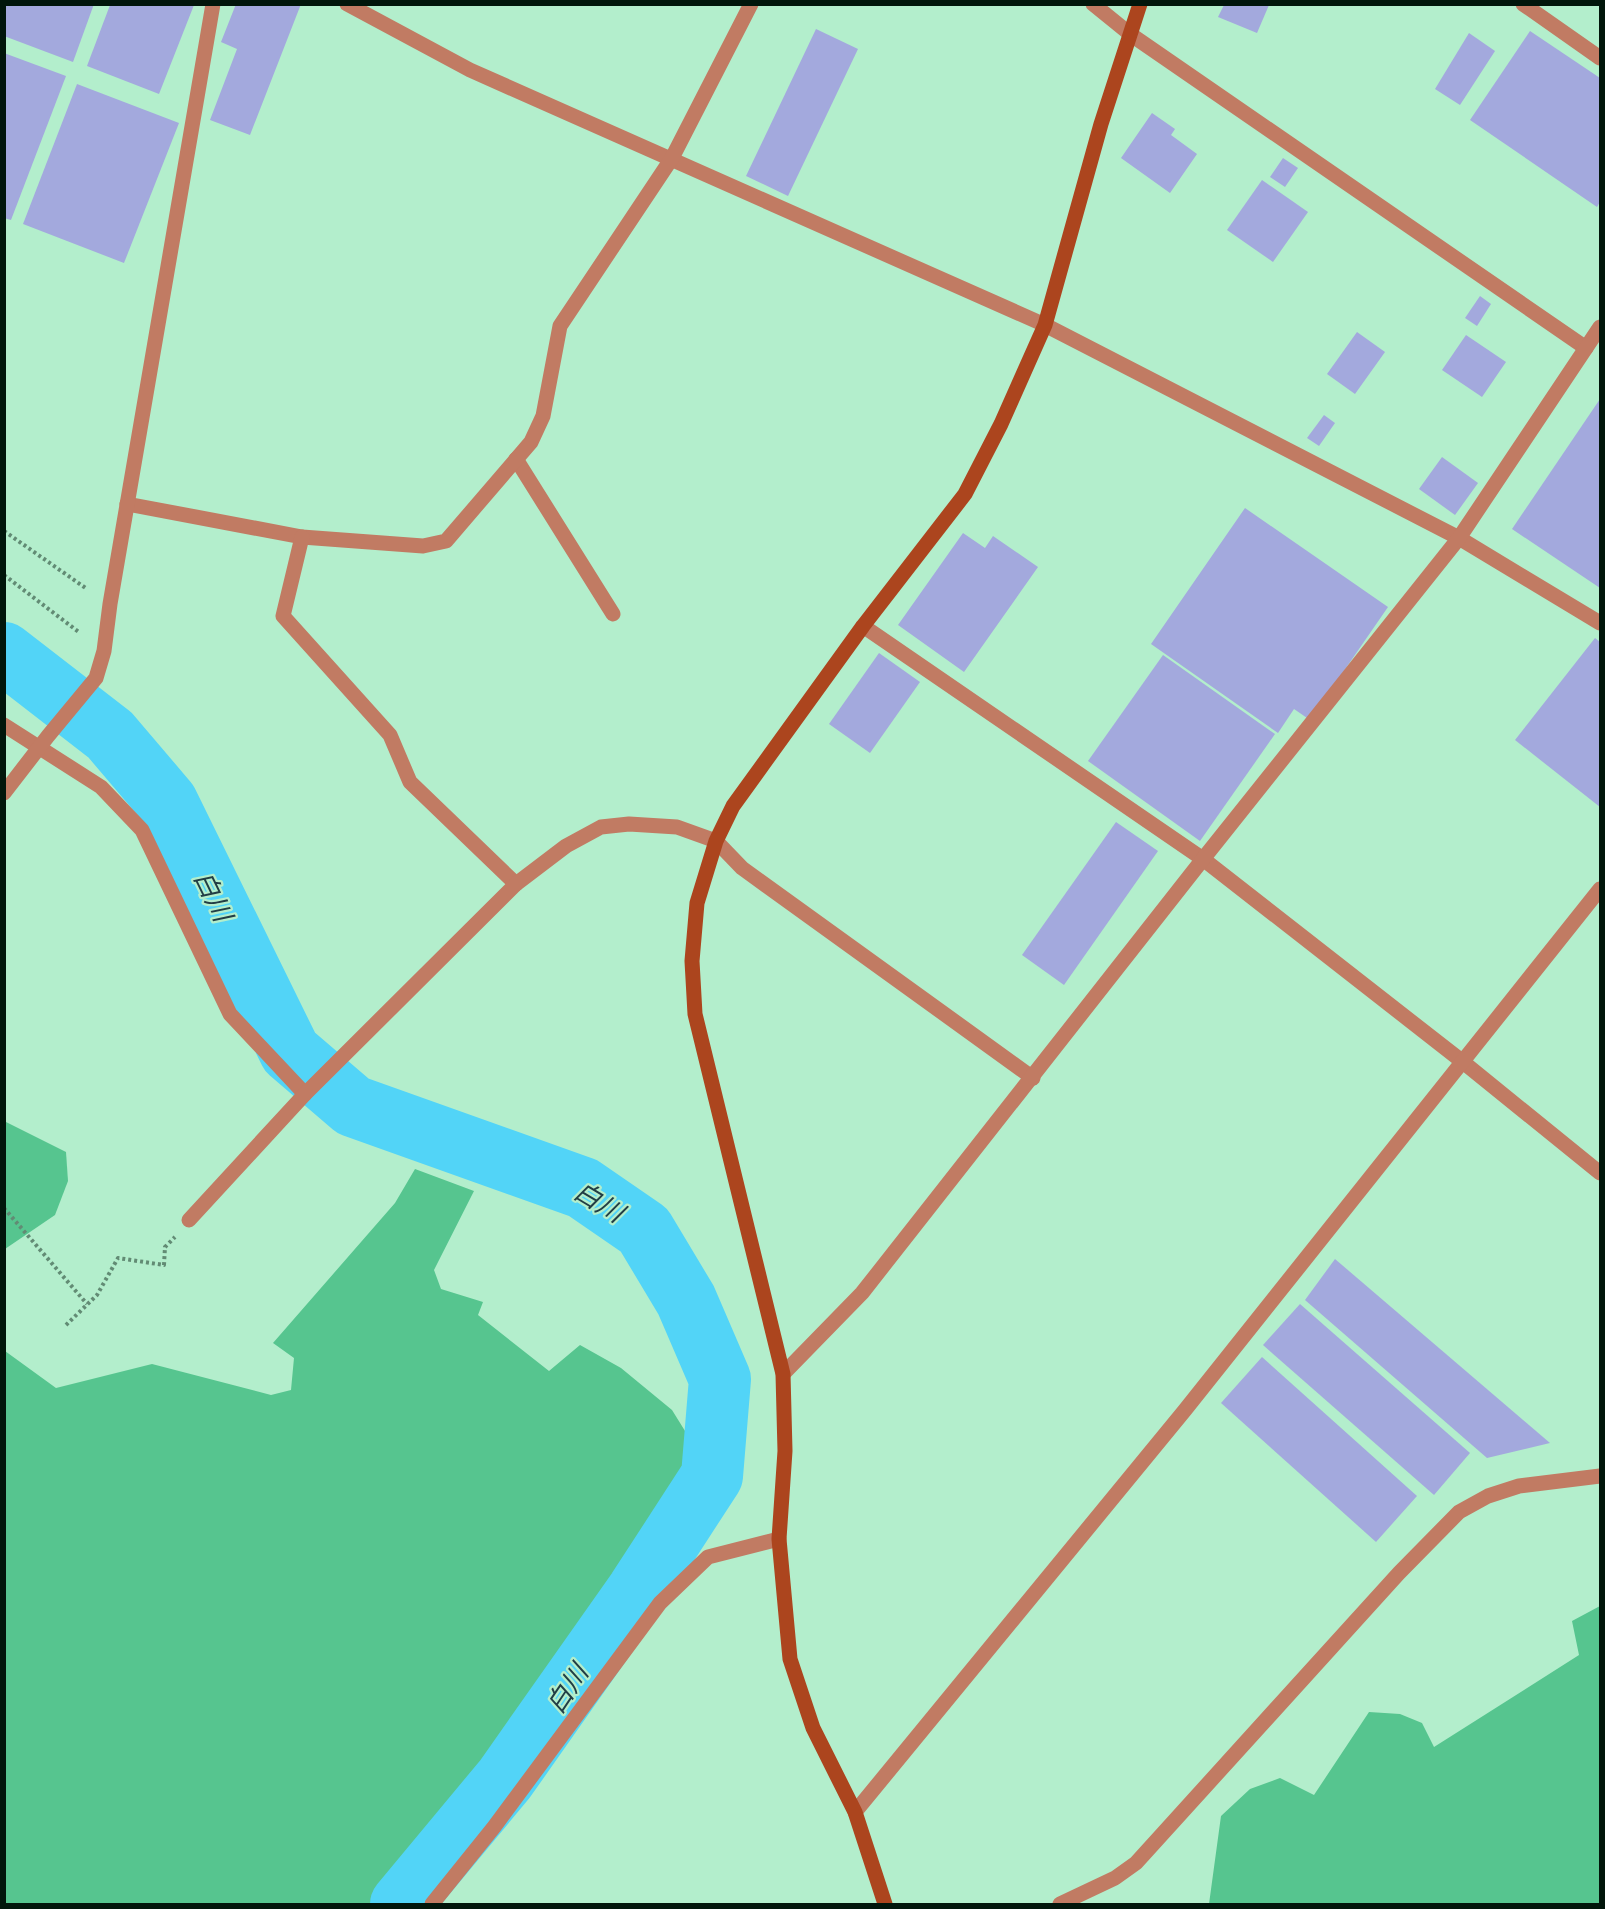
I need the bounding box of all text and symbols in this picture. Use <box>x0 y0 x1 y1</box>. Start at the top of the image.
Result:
water label: 白川 <box>187 866 240 929</box>
water label: 白川 <box>568 1175 632 1231</box>
water label: 白川 <box>539 1656 596 1720</box>

